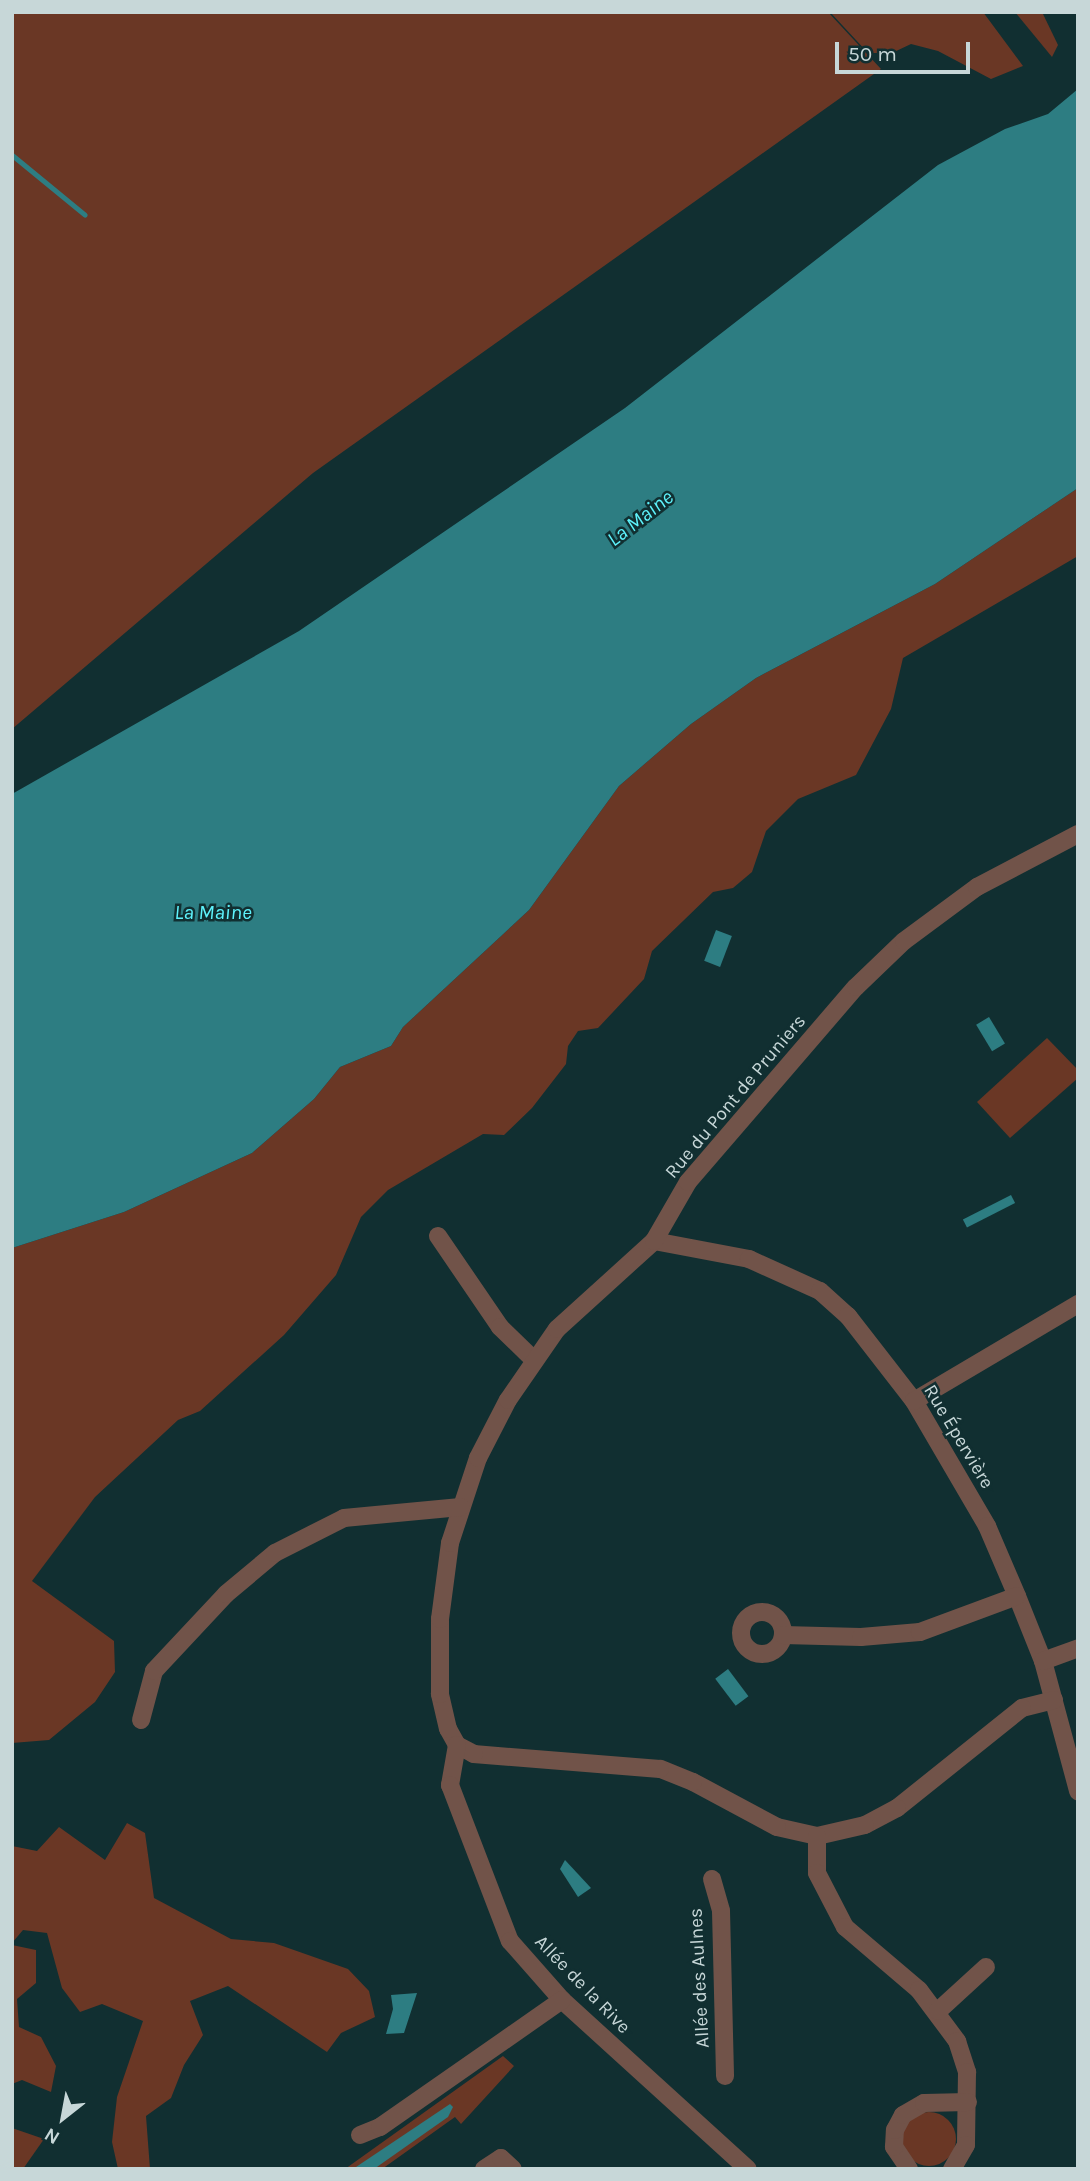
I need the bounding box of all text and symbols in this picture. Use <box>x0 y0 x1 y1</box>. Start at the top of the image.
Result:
scale bar <box>838 28 973 72</box>
text: 50 m <box>848 42 897 66</box>
water label: La Maine <box>602 484 678 552</box>
water label: La Maine <box>174 899 252 925</box>
street label: Rue du Pont de Pruniers <box>661 1010 811 1184</box>
street label: Rue Épervière <box>918 1381 998 1493</box>
street label: Allée des Aulnes <box>685 1907 715 2049</box>
street label: Allée de la Rive <box>529 1931 635 2039</box>
north arrow <box>28 2083 98 2153</box>
text: N <box>41 2123 64 2149</box>

